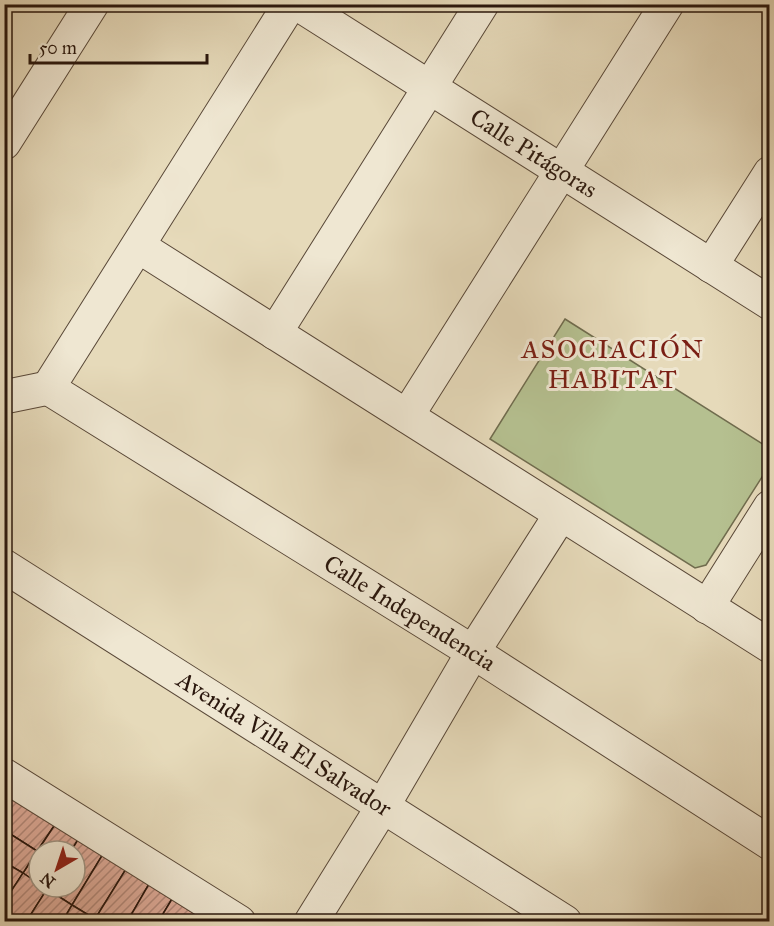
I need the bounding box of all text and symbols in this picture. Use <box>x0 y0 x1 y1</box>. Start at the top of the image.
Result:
scale bar <box>30 27 207 65</box>
text: 50 m <box>39 37 77 59</box>
street label: Calle Pitágoras <box>465 102 603 205</box>
district label: ASOCIACIÓN HABITAT <box>520 333 705 395</box>
street label: Calle Independencia <box>318 548 502 678</box>
street label: Avenida Villa El Salvador <box>170 664 397 823</box>
north arrow <box>27 839 87 899</box>
text: N <box>36 868 59 892</box>

